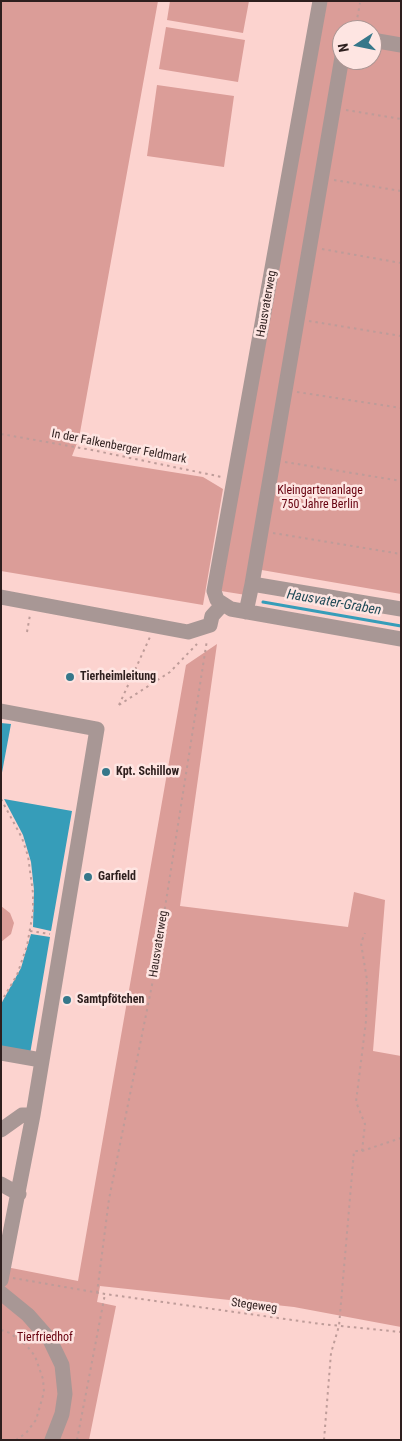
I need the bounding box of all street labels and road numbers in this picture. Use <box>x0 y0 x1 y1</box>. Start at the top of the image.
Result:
street label: Hausvaterweg <box>254 269 280 339</box>
street label: In der Falkenberger Feldmark <box>50 427 188 467</box>
street label: Hausvaterweg <box>147 910 171 978</box>
street label: Stegeweg <box>230 1296 278 1316</box>

